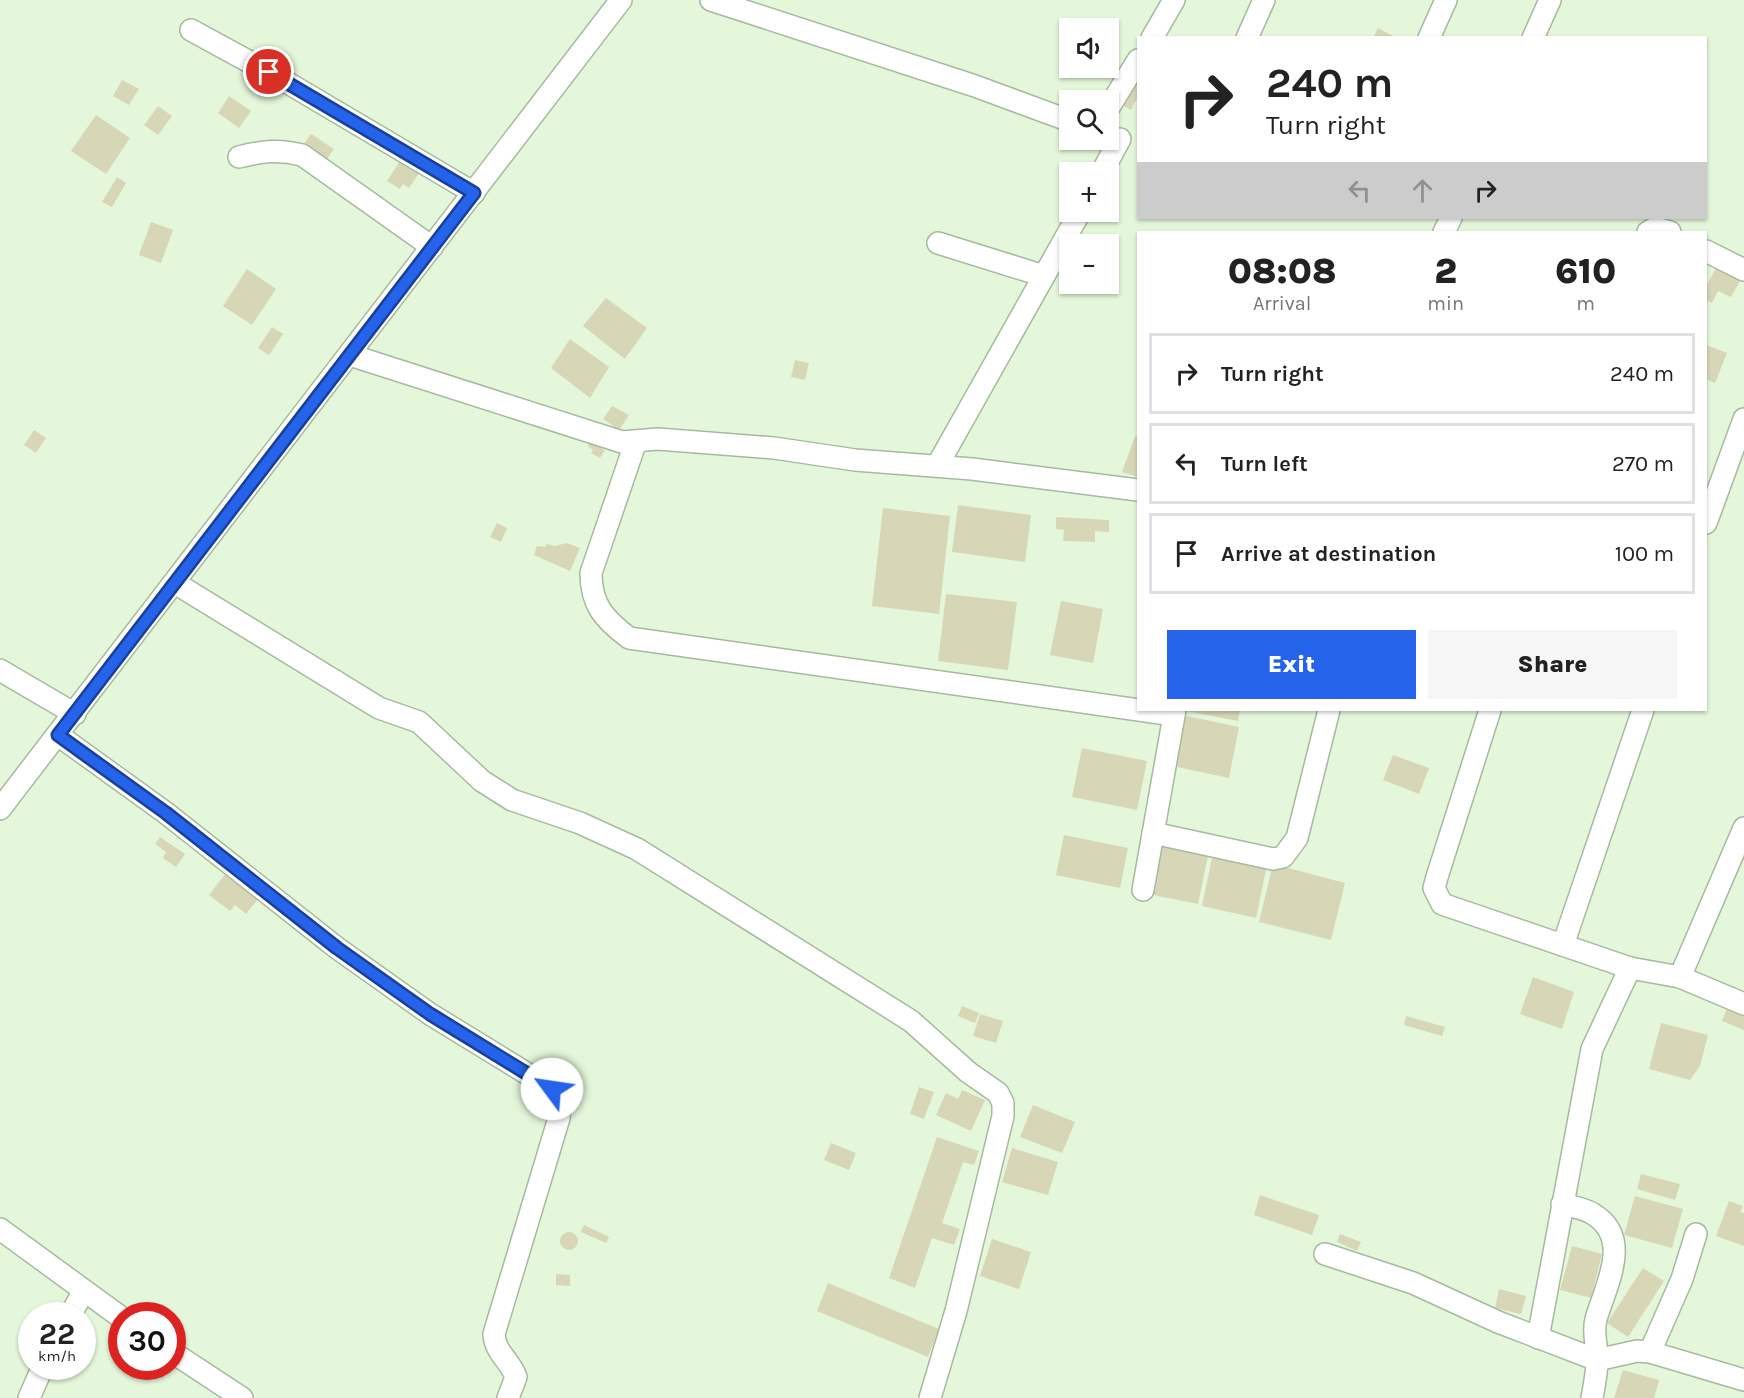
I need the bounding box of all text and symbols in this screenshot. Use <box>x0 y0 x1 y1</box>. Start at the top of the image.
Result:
map controls <box>1059 18 1119 294</box>
button: sound <box>1059 18 1119 78</box>
pin <box>243 46 294 97</box>
icon: arrive <box>252 55 285 88</box>
text: 240 m <box>1266 58 1393 108</box>
icon: right <box>1167 60 1245 138</box>
button: search <box>1059 90 1119 150</box>
text: Turn right <box>1266 109 1386 141</box>
button: + <box>1059 162 1119 222</box>
icon: left <box>1343 174 1376 207</box>
icon: ahead <box>1406 174 1439 207</box>
icon: right <box>1469 174 1502 207</box>
button: − <box>1059 234 1119 294</box>
text: 08:08 <box>1228 250 1336 292</box>
text: 2 <box>1434 250 1457 292</box>
text: 610 <box>1555 250 1616 292</box>
text: Arrival <box>1253 292 1311 315</box>
text: min <box>1427 292 1464 315</box>
text: m <box>1576 292 1595 315</box>
icon: right <box>1170 357 1203 390</box>
text: Turn right <box>1221 361 1324 387</box>
text: 240 m <box>1610 361 1674 387</box>
icon: left <box>1170 447 1203 480</box>
text: Turn left <box>1221 451 1308 477</box>
text: 270 m <box>1612 451 1674 477</box>
icon: arrive <box>1170 537 1203 570</box>
text: Arrive at destination <box>1221 541 1436 567</box>
text: 100 m <box>1615 541 1674 567</box>
button: Exit <box>1167 630 1416 699</box>
button: Share <box>1428 630 1677 699</box>
position arrow <box>520 1057 584 1121</box>
speed limit sign: 30 <box>108 1302 186 1380</box>
text: 22 <box>39 1316 75 1352</box>
text: km/h <box>38 1347 76 1365</box>

